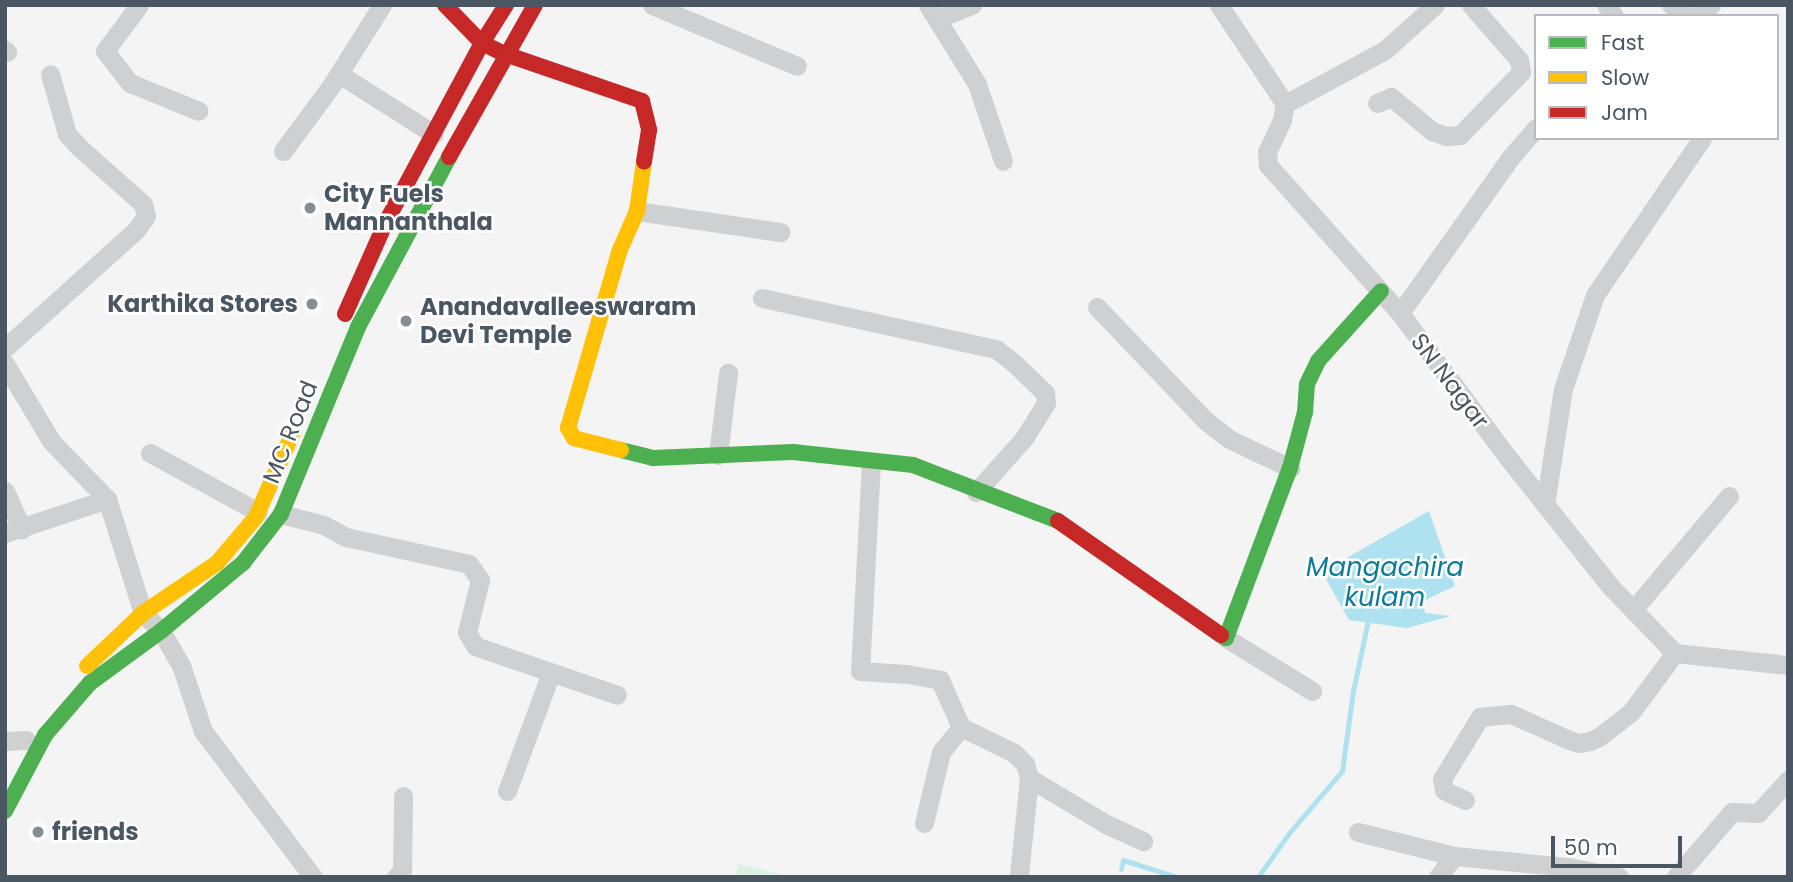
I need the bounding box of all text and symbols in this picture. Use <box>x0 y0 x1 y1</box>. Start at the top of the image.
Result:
legend <box>1534 14 1779 140</box>
text: Fast <box>1601 28 1644 57</box>
text: Slow <box>1601 63 1649 92</box>
text: Jam <box>1601 98 1648 127</box>
place label: City Fuels Mannanthala <box>324 180 493 236</box>
marker: City Fuels Mannanthala <box>302 200 318 216</box>
place label: Karthika Stores <box>107 290 298 318</box>
place label: Anandavalleeswaram Devi Temple <box>420 293 696 349</box>
marker: Karthika Stores <box>304 296 320 312</box>
marker: Anandavalleeswaram Devi Temple <box>398 313 414 329</box>
street label: SN Nagar <box>1405 328 1495 434</box>
street label: MC Road <box>256 377 324 487</box>
water label: Mangachira kulam <box>1306 552 1464 614</box>
place label: friends <box>52 818 139 846</box>
scale bar <box>1555 822 1686 866</box>
marker: friends <box>30 824 46 840</box>
text: 50 m <box>1564 833 1618 862</box>

